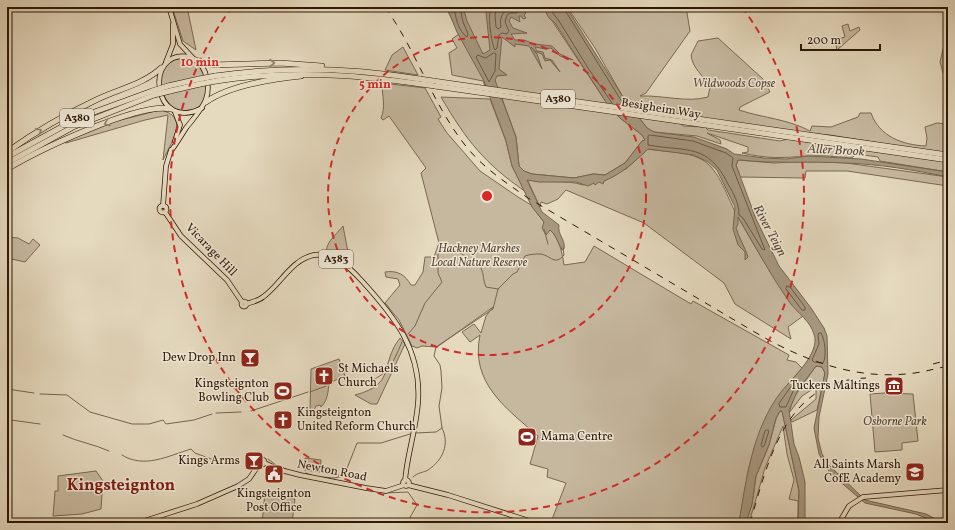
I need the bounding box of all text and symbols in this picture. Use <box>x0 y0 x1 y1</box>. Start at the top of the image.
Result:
scale bar <box>801 26 880 52</box>
text: 200 m <box>807 33 841 49</box>
text: 10 min <box>181 55 219 71</box>
one-way arrow <box>269 59 275 67</box>
park label: Wildwoods Copse <box>693 76 776 92</box>
text: 5 min <box>359 77 391 93</box>
road number: A380 <box>541 90 575 108</box>
street label: Besigheim Way <box>620 95 702 123</box>
road number: A380 <box>60 109 94 127</box>
one-way arrow <box>103 118 110 126</box>
one-way arrow <box>35 128 42 135</box>
water label: Aller Brook <box>806 140 865 161</box>
centre of rings <box>480 189 494 203</box>
water label: River Teign <box>748 202 790 260</box>
street label: Vicarage Hill <box>182 220 241 280</box>
park label: Hackney Marshes Local Nature Reserve <box>431 241 528 271</box>
road number: A383 <box>319 250 353 268</box>
bar icon: Dew Drop Inn <box>239 347 261 369</box>
place label: Dew Drop Inn <box>162 350 236 366</box>
place label: St Michaels Church <box>338 361 399 391</box>
church icon: St Michaels Church <box>313 365 335 387</box>
museum icon: Tuckers Maltings <box>883 375 905 397</box>
place label: Kingsteignton Bowling Club <box>194 376 269 406</box>
place label: Tuckers Maltings <box>790 378 880 394</box>
sports icon: Kingsteignton Bowling Club <box>272 380 294 402</box>
place label: Kingsteignton United Reform Church <box>297 405 416 435</box>
church icon: Kingsteignton United Reform Church <box>272 409 294 431</box>
park label: Osborne Park <box>863 414 927 430</box>
sports icon: Mama Centre <box>516 426 538 448</box>
place label: Mama Centre <box>541 429 613 445</box>
bar icon: Kings Arms <box>243 450 265 472</box>
place label: Kings Arms <box>178 453 240 469</box>
street label: Newton Road <box>296 456 369 486</box>
place label: All Saints Marsh CofE Academy <box>813 457 902 487</box>
school or university icon: All Saints Marsh CofE Academy <box>904 461 926 483</box>
public building icon: Kingsteignton Post Office <box>263 463 285 485</box>
district label: Kingsteignton <box>67 475 176 497</box>
place label: Kingsteignton Post Office <box>237 486 311 516</box>

